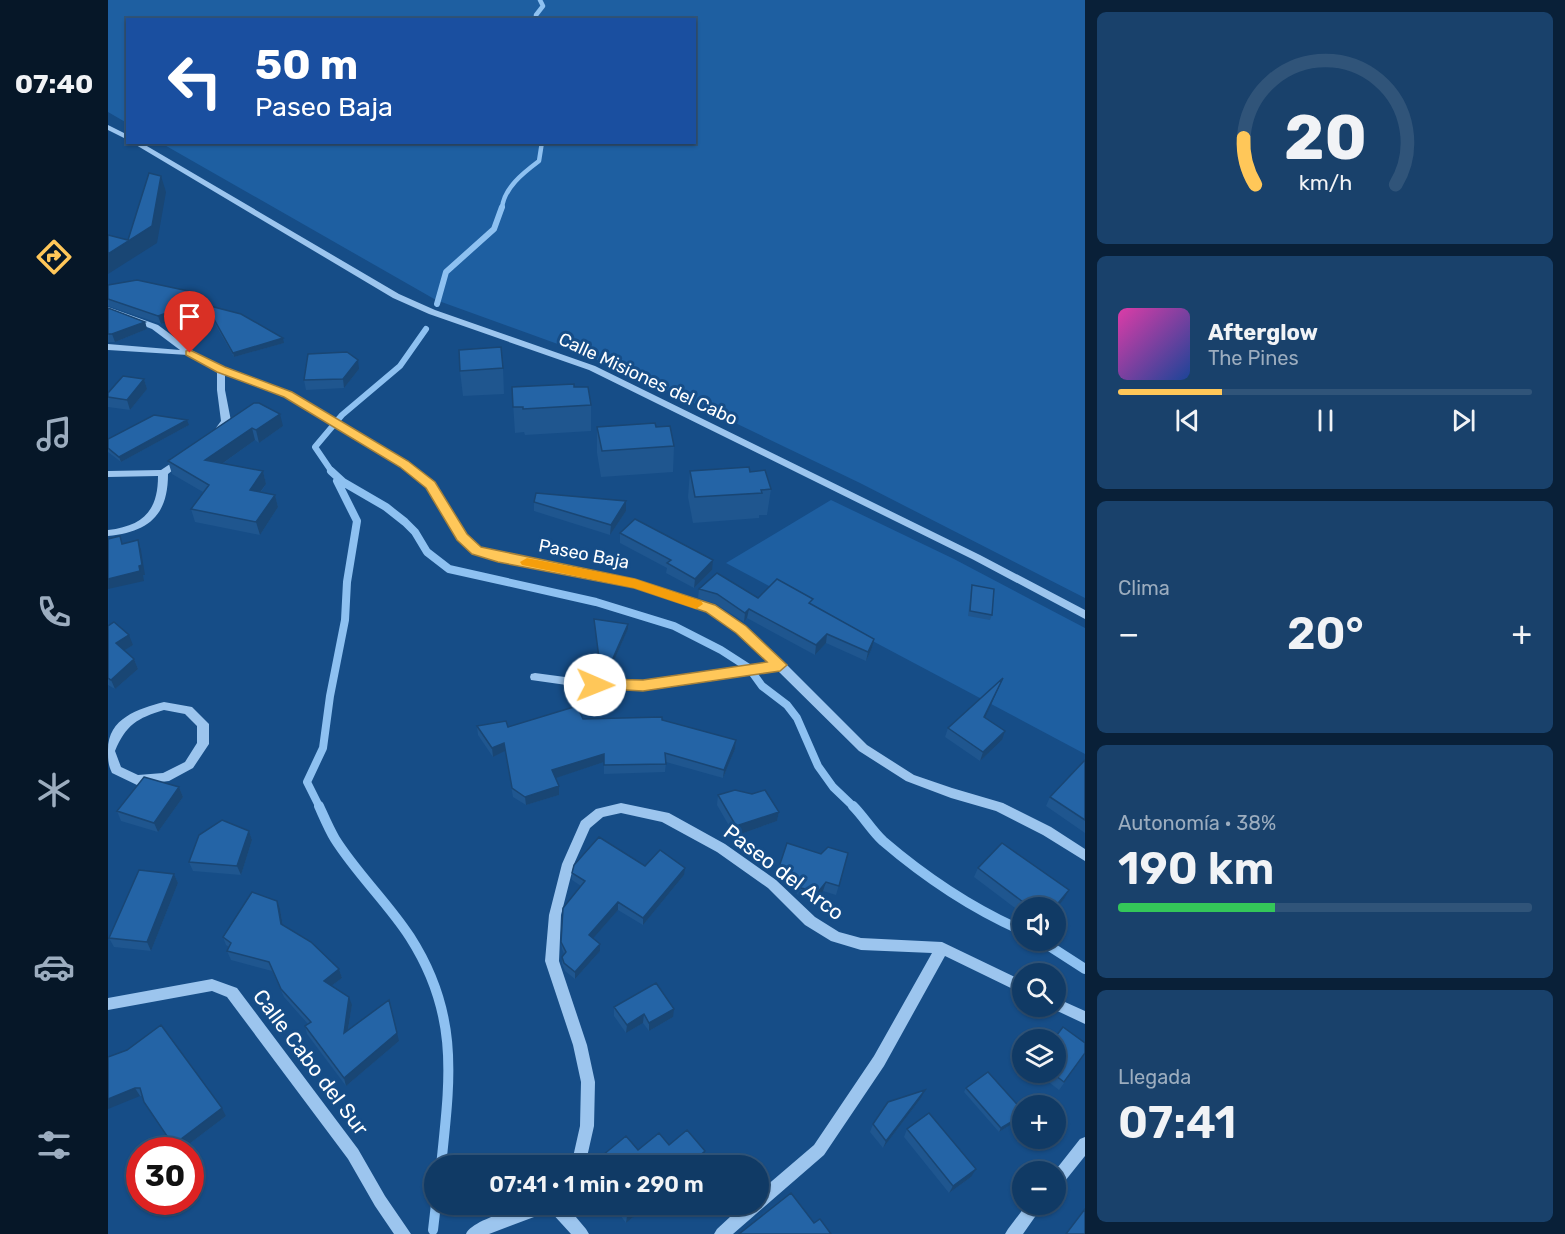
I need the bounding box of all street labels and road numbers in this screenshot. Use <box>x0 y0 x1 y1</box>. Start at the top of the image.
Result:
street label: Calle Misiones del Cabo <box>555 328 741 430</box>
street label: Paseo Baja <box>537 534 631 574</box>
street label: Paseo del Arco <box>719 819 849 925</box>
street label: Calle Cabo del Sur <box>248 984 374 1140</box>

